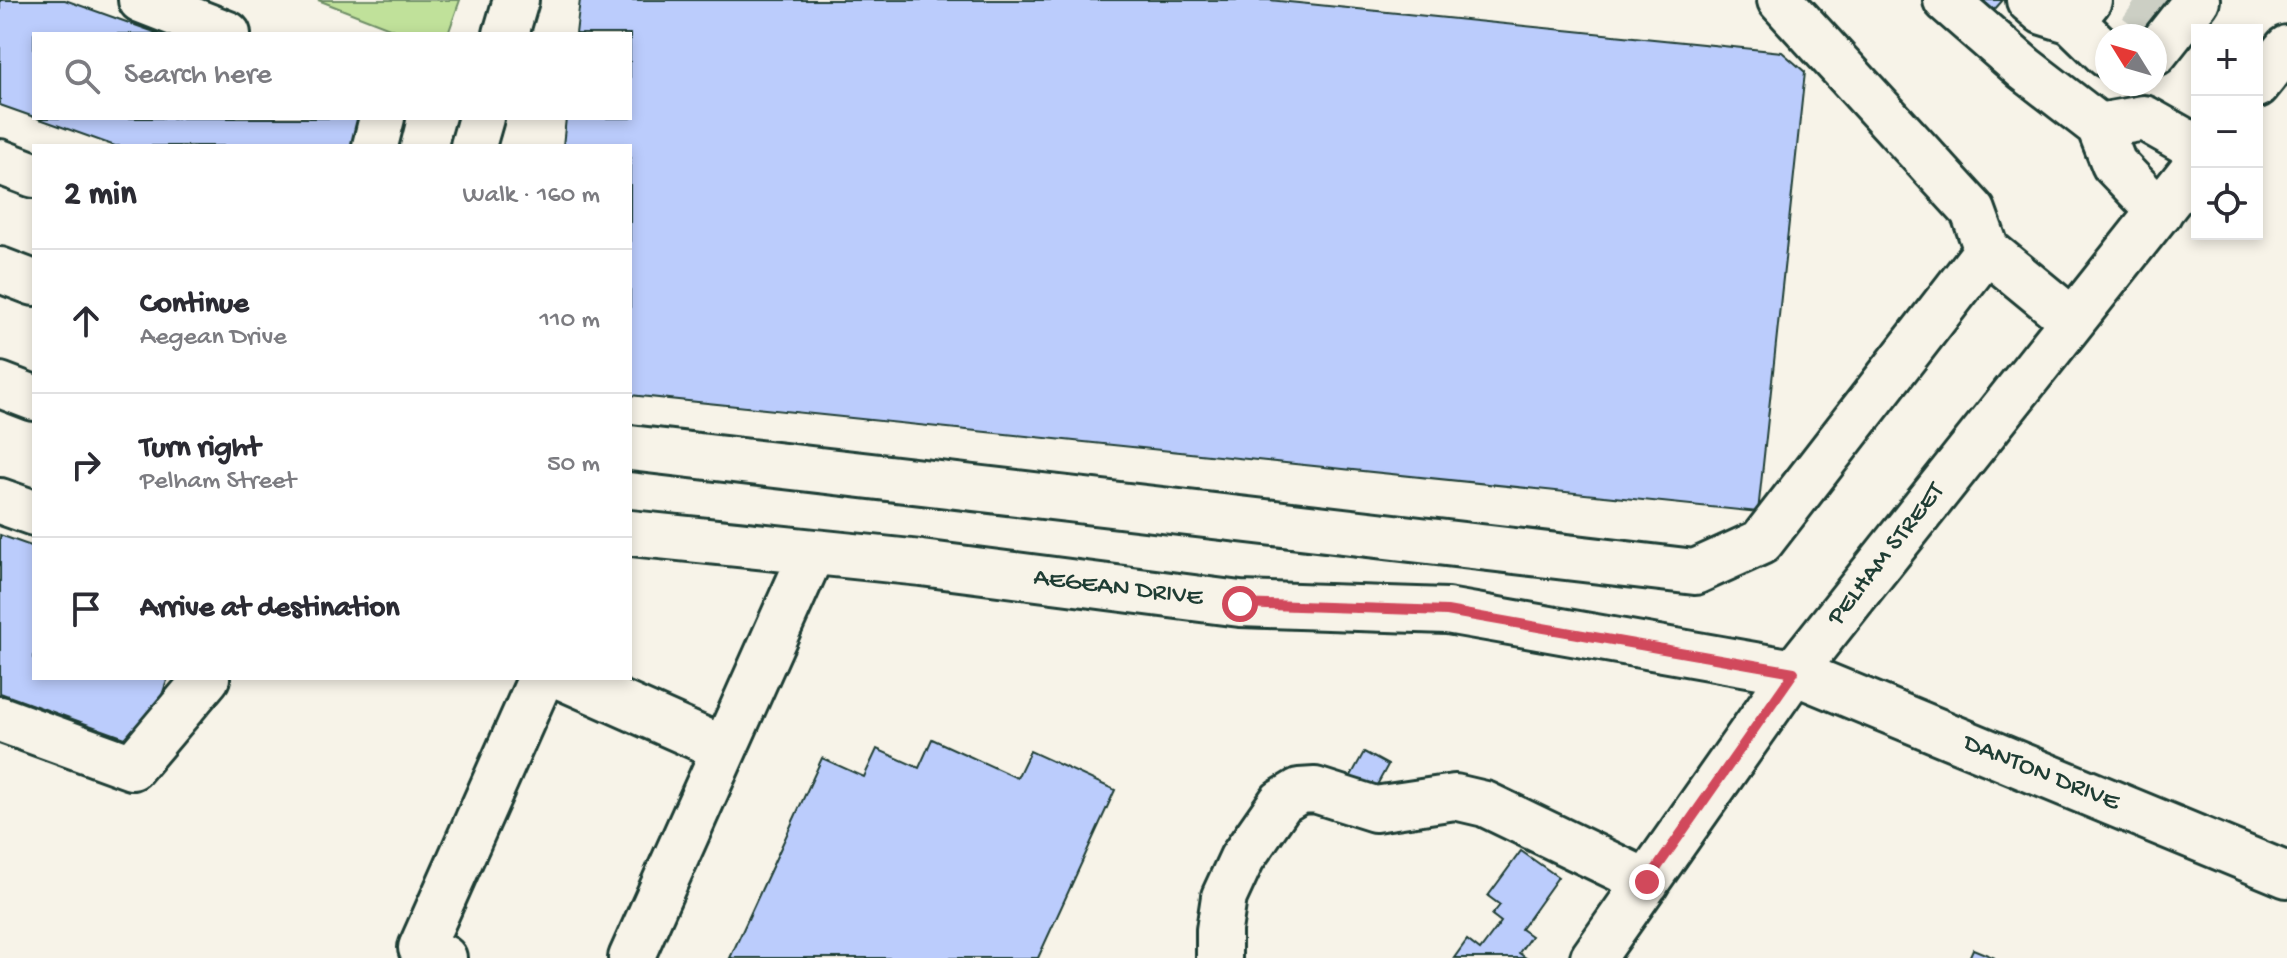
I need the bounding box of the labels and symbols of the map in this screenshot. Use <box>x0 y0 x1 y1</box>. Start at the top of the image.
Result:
north arrow <box>2095 24 2167 96</box>
street label: PELHAM STREET <box>1821 477 1953 633</box>
street label: AEGEAN DRIVE <box>1032 563 1205 615</box>
route start <box>1222 586 1258 622</box>
street label: DANTON DRIVE <box>1957 728 2124 820</box>
route end <box>1629 864 1665 900</box>

